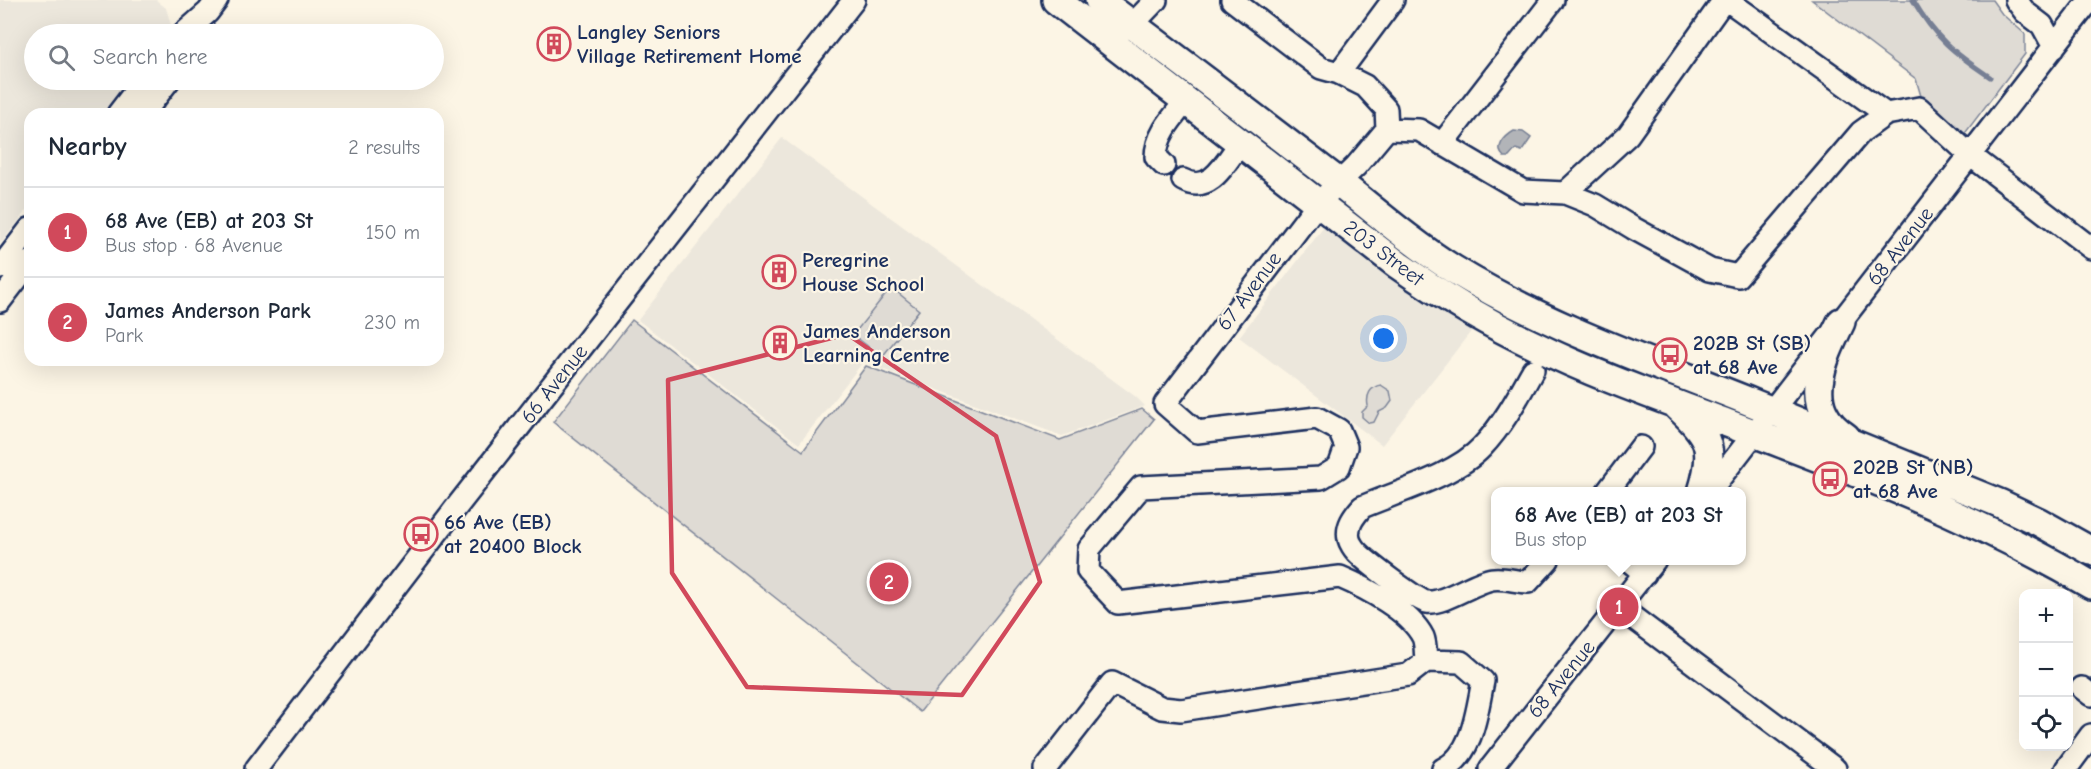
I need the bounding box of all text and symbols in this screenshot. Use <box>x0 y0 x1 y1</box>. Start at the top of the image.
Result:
place label: Langley Seniors Village Retirement Home <box>577 20 802 68</box>
search box <box>24 24 444 90</box>
building icon: Langley Seniors Village Retirement Home <box>536 26 572 62</box>
icon: search <box>45 41 78 74</box>
text: Search here <box>93 44 208 70</box>
text: Nearby <box>48 132 127 162</box>
text: 2 results <box>348 136 420 159</box>
street label: 68 Avenue <box>1862 202 1938 290</box>
text: 68 Ave (EB) at 203 St <box>105 208 313 234</box>
street label: 203 Street <box>1339 215 1430 291</box>
text: 1 <box>64 221 71 244</box>
text: 150 m <box>366 221 420 244</box>
text: Bus stop · 68 Avenue <box>105 234 283 257</box>
street label: 67 Avenue <box>1212 247 1286 335</box>
place label: Peregrine House School <box>802 248 925 296</box>
building icon: Peregrine House School <box>761 254 797 290</box>
text: James Anderson Park <box>105 298 311 324</box>
text: 2 <box>63 311 72 334</box>
text: 230 m <box>364 311 420 334</box>
place label: James Anderson Learning Centre <box>803 319 951 367</box>
text: Park <box>105 324 143 347</box>
your location <box>1369 324 1398 353</box>
building icon: James Anderson Learning Centre <box>762 325 798 361</box>
place label: 202B St (SB) at 68 Ave <box>1693 331 1811 379</box>
bus stop icon: 202B St (SB) at 68 Ave <box>1652 337 1688 373</box>
street label: 66 Avenue <box>516 340 592 428</box>
place label: 202B St (NB) at 68 Ave <box>1853 455 1974 503</box>
bus stop icon: 202B St (NB) at 68 Ave <box>1812 461 1848 497</box>
popup <box>1491 487 1746 565</box>
text: 68 Ave (EB) at 203 St <box>1514 502 1723 528</box>
place label: 66 Ave (EB) at 20400 Block <box>444 510 582 558</box>
bus stop icon: 66 Ave (EB) at 20400 Block <box>403 516 439 552</box>
text: Bus stop <box>1514 528 1587 551</box>
pin: 2 <box>870 560 908 604</box>
pin: 1 <box>1600 584 1638 630</box>
map controls <box>2019 589 2073 751</box>
button: + <box>2019 589 2073 643</box>
street label: 68 Avenue <box>1522 635 1600 723</box>
button: − <box>2019 643 2073 697</box>
button: locate <box>2019 697 2073 751</box>

